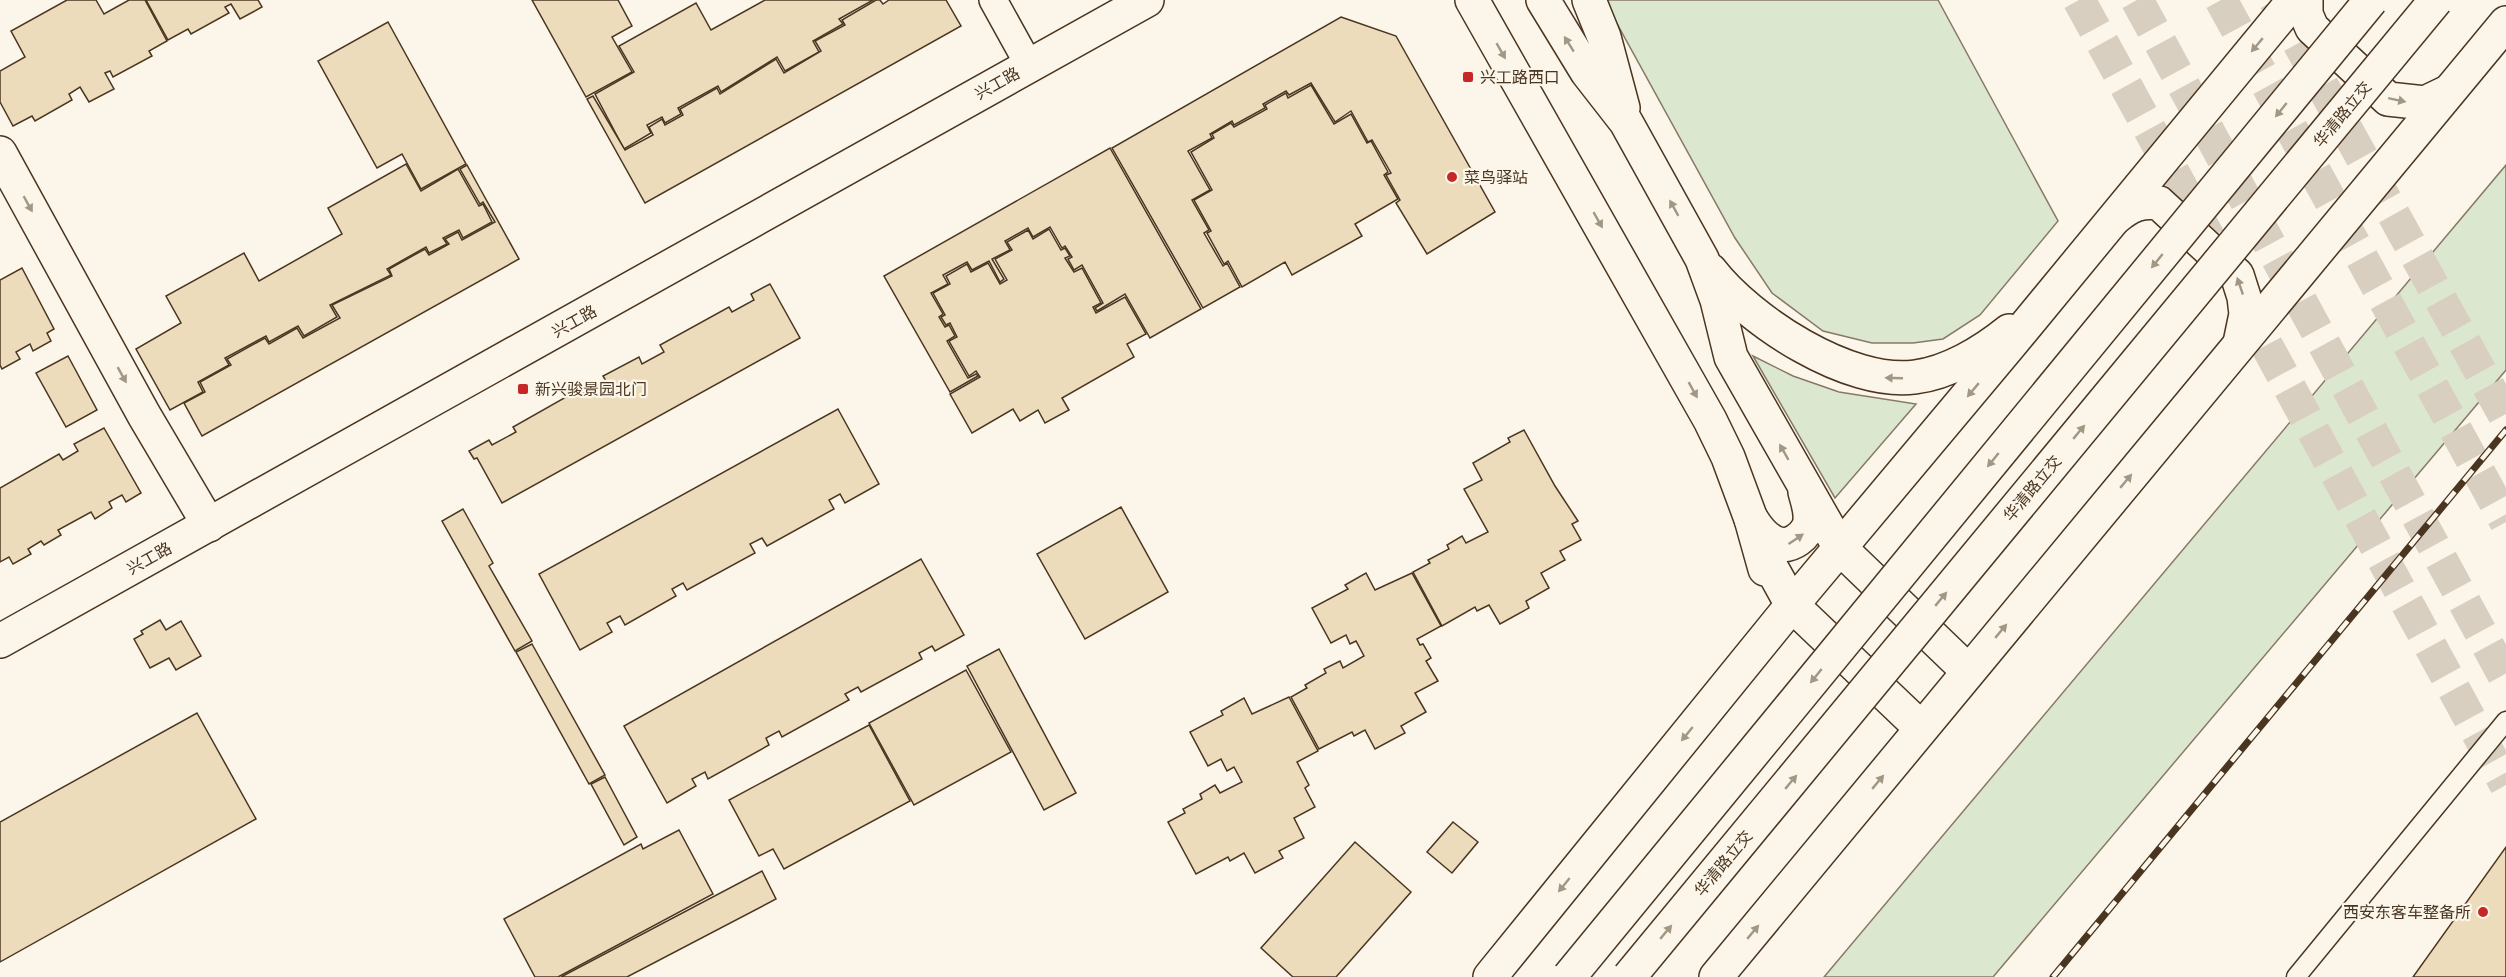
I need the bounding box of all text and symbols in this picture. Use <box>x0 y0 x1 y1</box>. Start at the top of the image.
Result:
one-way arrow <box>1563 36 1574 52</box>
one-way arrow <box>2251 37 2264 52</box>
one-way arrow <box>1496 43 1506 60</box>
street label: 兴工路 <box>971 63 1023 103</box>
place label: 兴工路西口 <box>1480 67 1560 87</box>
marker: 兴工路西口 <box>1461 70 1475 84</box>
street label: 华清路立交 <box>2309 77 2375 151</box>
one-way arrow <box>2388 96 2406 106</box>
one-way arrow <box>2274 102 2287 118</box>
place label: 菜鸟驿站 <box>1464 167 1528 187</box>
marker: 菜鸟驿站 <box>1445 170 1459 184</box>
one-way arrow <box>23 196 33 213</box>
one-way arrow <box>1669 199 1679 216</box>
one-way arrow <box>1592 212 1603 228</box>
one-way arrow <box>2151 253 2164 268</box>
one-way arrow <box>2235 277 2245 295</box>
street label: 兴工路 <box>548 301 600 341</box>
one-way arrow <box>117 367 127 384</box>
one-way arrow <box>1884 373 1903 382</box>
place label: 新兴骏景园北门 <box>535 379 647 399</box>
marker: 新兴骏景园北门 <box>516 382 530 396</box>
one-way arrow <box>1688 382 1698 399</box>
one-way arrow <box>1966 382 1979 398</box>
one-way arrow <box>2072 425 2085 440</box>
one-way arrow <box>1779 443 1789 460</box>
street label: 华清路立交 <box>1999 451 2065 525</box>
one-way arrow <box>1987 452 2000 468</box>
one-way arrow <box>2119 473 2132 489</box>
one-way arrow <box>1788 533 1805 544</box>
street label: 兴工路 <box>123 538 175 578</box>
one-way arrow <box>1935 591 1948 607</box>
one-way arrow <box>1995 623 2008 639</box>
one-way arrow <box>1810 668 1823 683</box>
one-way arrow <box>1681 726 1694 741</box>
one-way arrow <box>1784 774 1796 789</box>
one-way arrow <box>1871 774 1883 789</box>
street label: 华清路立交 <box>1690 826 1756 900</box>
one-way arrow <box>1558 877 1571 892</box>
place label: 西安东客车整备所 <box>2343 902 2471 922</box>
marker: 西安东客车整备所 <box>2476 905 2490 919</box>
one-way arrow <box>1660 924 1673 940</box>
one-way arrow <box>1747 924 1760 940</box>

